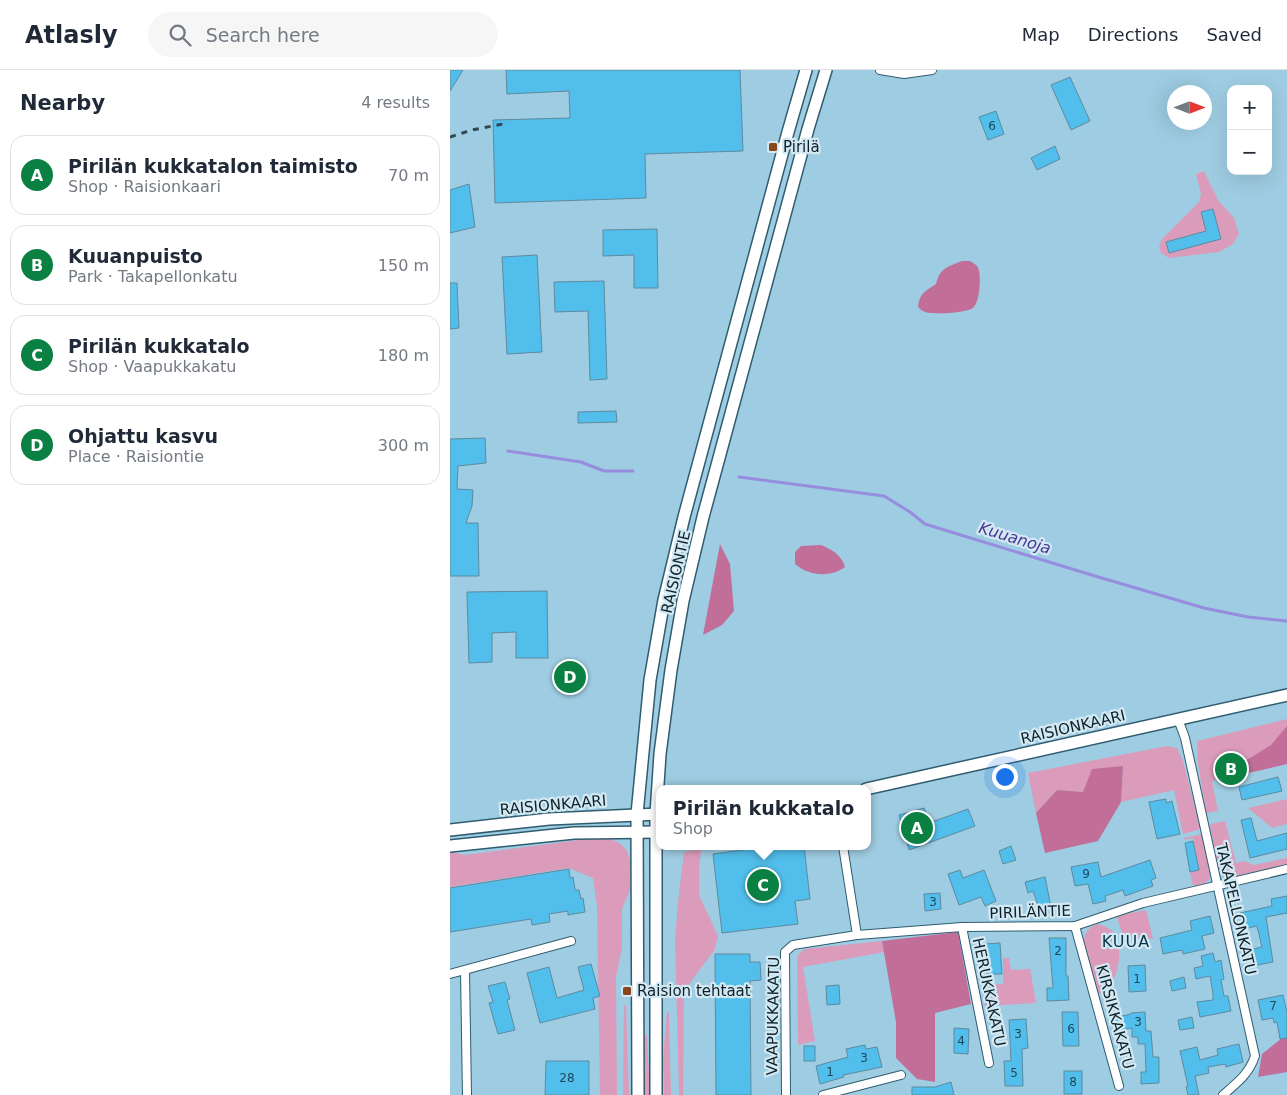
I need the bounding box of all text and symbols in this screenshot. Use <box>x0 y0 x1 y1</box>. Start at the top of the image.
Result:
search box <box>148 12 498 57</box>
text: Atlasly <box>25 21 118 49</box>
icon: search <box>166 21 194 49</box>
text: Search here <box>206 24 320 46</box>
text: Map <box>1022 24 1060 45</box>
text: Directions <box>1088 24 1178 45</box>
text: Saved <box>1206 24 1262 45</box>
north arrow <box>1167 85 1212 130</box>
map controls <box>1227 85 1272 175</box>
button: + <box>1227 85 1272 130</box>
text: Nearby <box>20 91 105 115</box>
text: 4 results <box>361 93 430 112</box>
house number: 6 <box>988 119 996 133</box>
button: − <box>1227 130 1272 175</box>
place label: Pirilä <box>783 138 820 156</box>
marker: Pirilä <box>767 141 779 153</box>
text: Pirilän kukkatalon taimisto <box>68 155 358 177</box>
text: A <box>31 166 43 185</box>
text: 70 m <box>388 166 429 185</box>
text: Shop · Raisionkaari <box>68 177 221 196</box>
text: Kuuanpuisto <box>68 245 203 267</box>
text: B <box>31 256 43 275</box>
text: 150 m <box>378 256 429 275</box>
text: Park · Takapellonkatu <box>68 267 238 286</box>
text: Pirilän kukkatalo <box>68 335 250 357</box>
text: C <box>31 346 43 365</box>
text: 180 m <box>378 346 429 365</box>
text: Shop · Vaapukkakatu <box>68 357 236 376</box>
text: Ohjattu kasvu <box>68 425 218 447</box>
text: D <box>30 436 44 455</box>
text: 300 m <box>378 436 429 455</box>
text: Place · Raisiontie <box>68 447 204 466</box>
water label: Kuuanoja <box>977 518 1053 558</box>
street label: RAISIONTIE <box>658 529 694 615</box>
pin: D <box>554 658 586 696</box>
street label: RAISIONKAARI <box>1019 706 1127 748</box>
pin: B <box>1215 750 1247 788</box>
your location <box>992 764 1018 790</box>
popup <box>656 785 871 850</box>
street label: RAISIONKAARI <box>499 791 607 819</box>
text: Pirilän kukkatalo <box>673 797 854 819</box>
pin: A <box>901 809 933 847</box>
text: Shop <box>673 819 713 838</box>
street label: TAKAPELLONKATU <box>1212 840 1260 977</box>
pin: C <box>747 866 779 904</box>
house number: 9 <box>1082 867 1090 881</box>
house number: 3 <box>929 895 937 909</box>
street label: PIRILÄNTIE <box>989 901 1071 922</box>
district label: KUUA <box>1102 932 1150 951</box>
street label: HERUKKAKATU <box>969 936 1009 1048</box>
house number: 2 <box>1054 944 1062 958</box>
street label: VAAPUKKAKATU <box>763 956 783 1076</box>
street label: KIRSIKKAKATU <box>1092 963 1138 1071</box>
house number: 1 <box>1133 972 1141 986</box>
place label: Raision tehtaat <box>637 982 751 1000</box>
marker: Raision tehtaat <box>621 985 633 997</box>
house number: 7 <box>1269 999 1277 1013</box>
house number: 3 <box>1134 1015 1142 1029</box>
house number: 6 <box>1067 1022 1075 1036</box>
house number: 3 <box>1014 1027 1022 1041</box>
house number: 4 <box>957 1034 965 1048</box>
house number: 3 <box>860 1051 868 1065</box>
house number: 1 <box>826 1065 834 1079</box>
house number: 5 <box>1010 1066 1018 1080</box>
house number: 28 <box>559 1071 575 1085</box>
house number: 8 <box>1069 1075 1077 1089</box>

